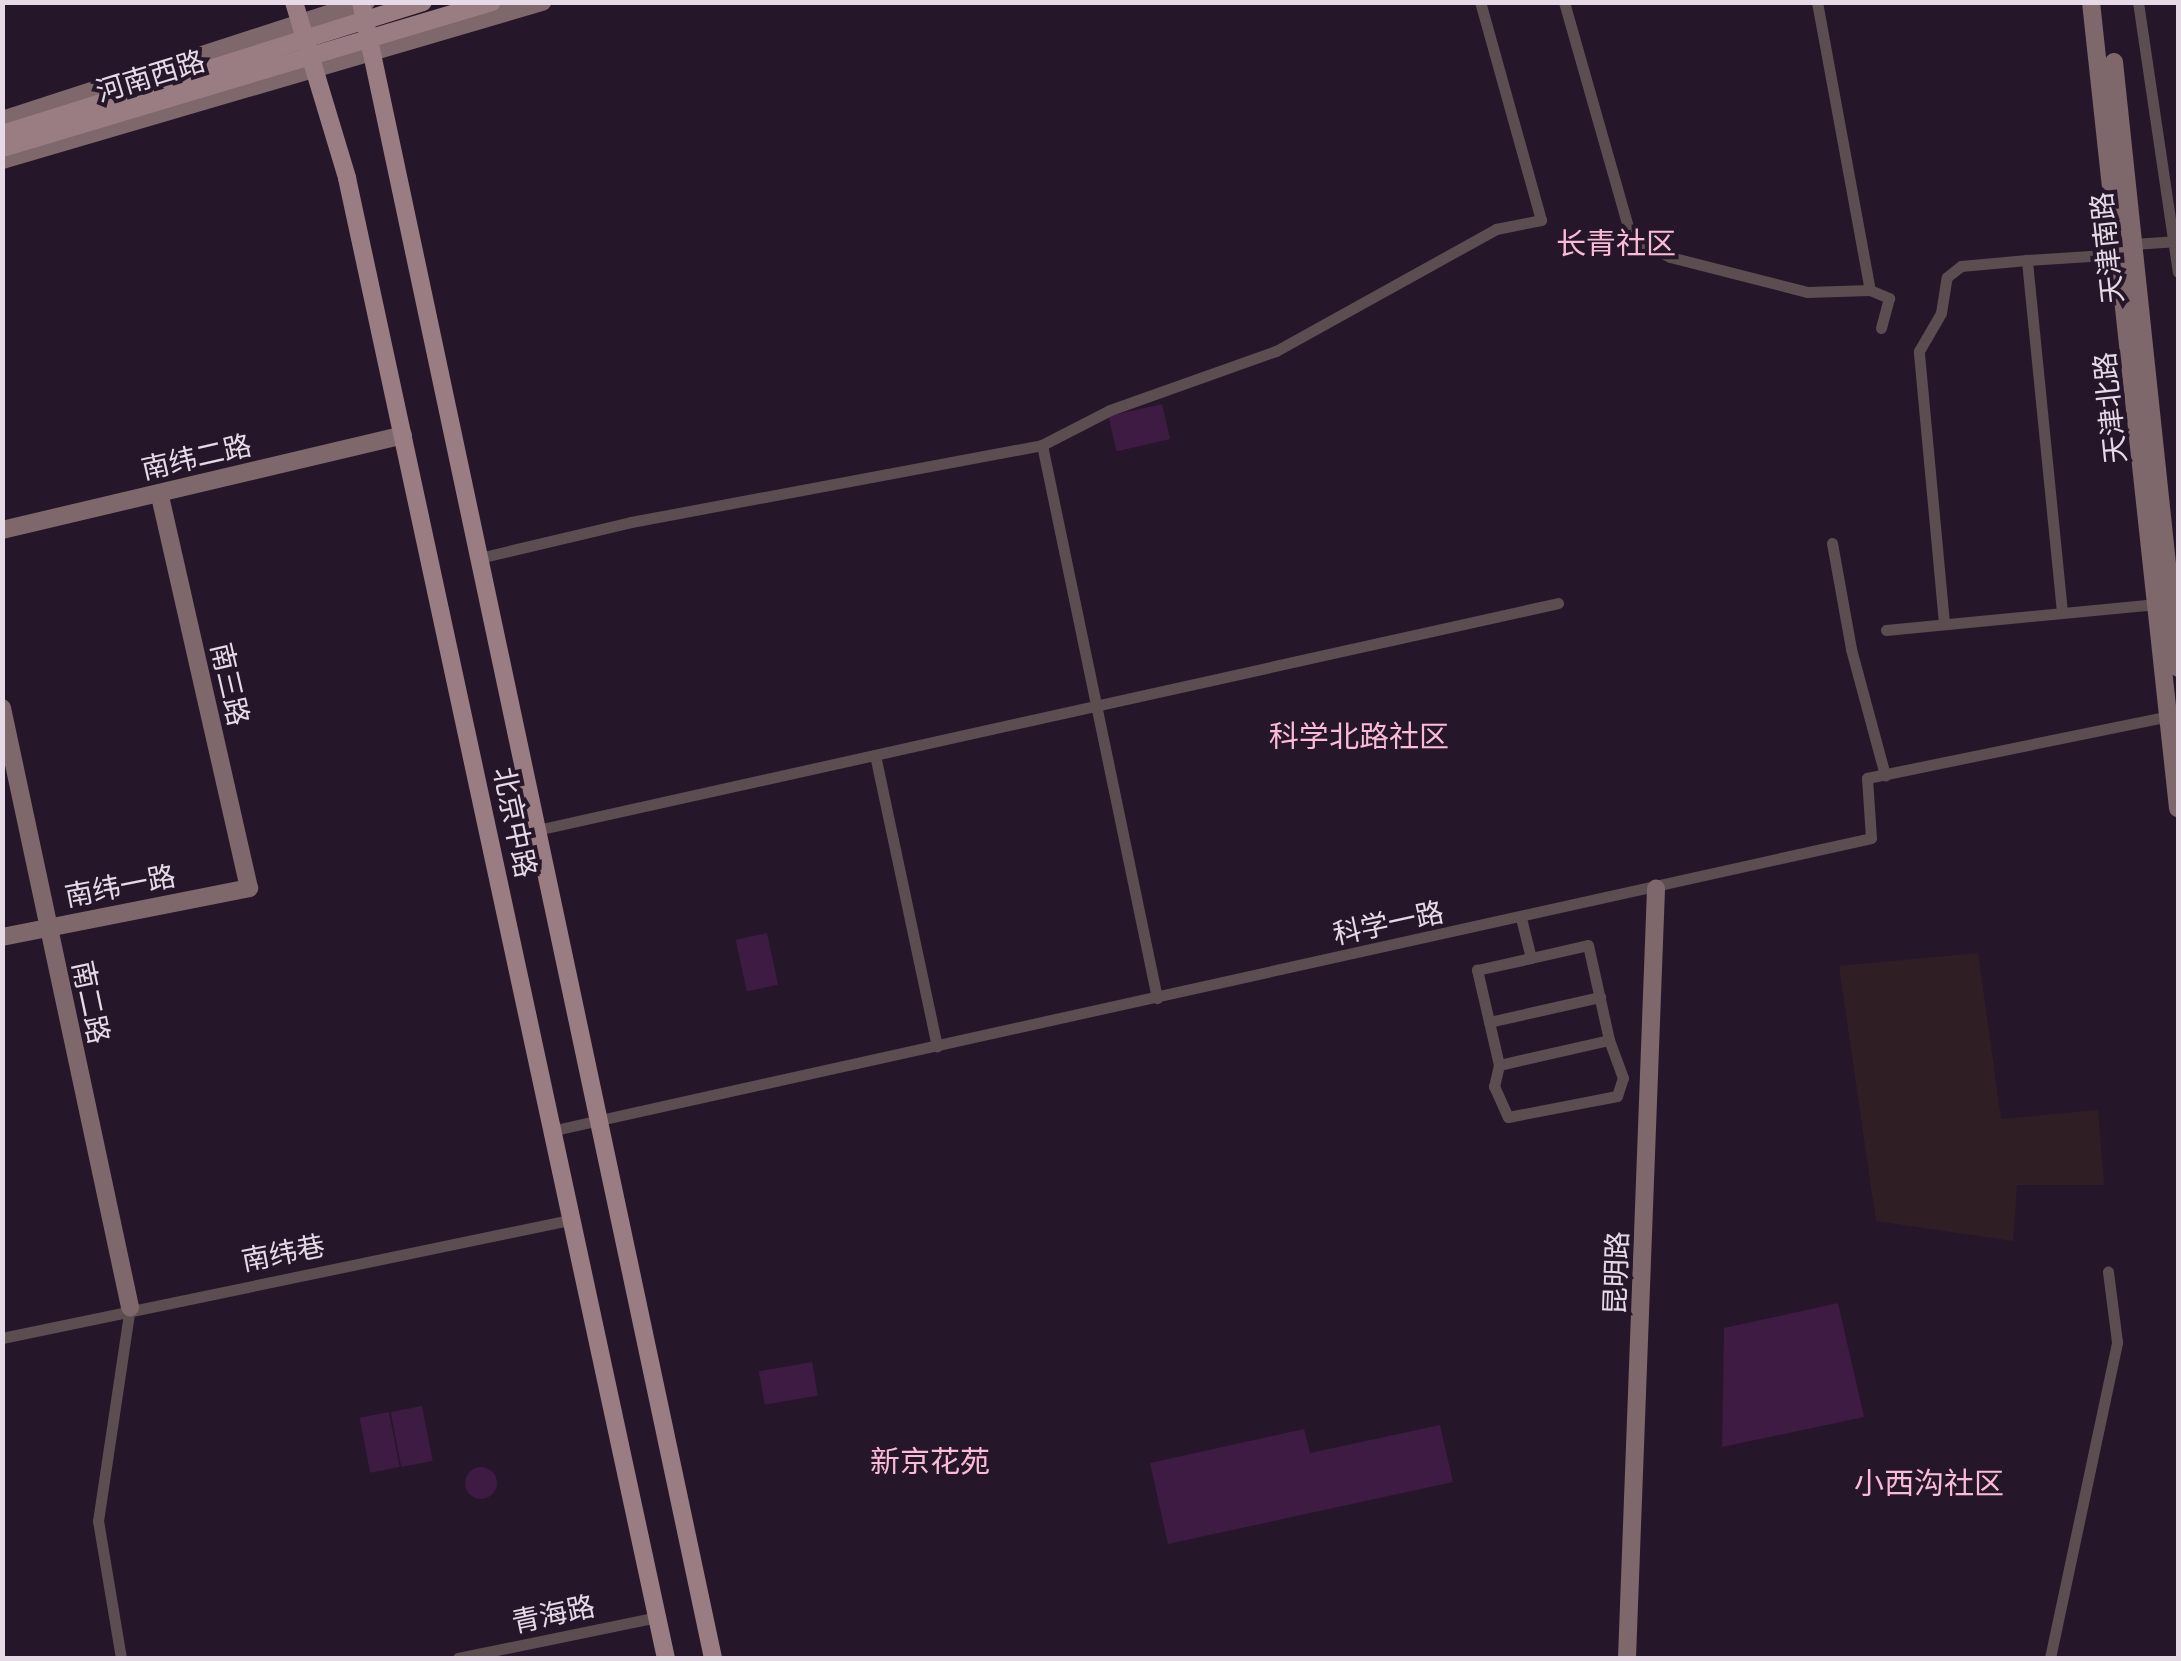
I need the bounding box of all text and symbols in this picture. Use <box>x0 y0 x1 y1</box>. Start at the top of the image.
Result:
street label: 河南西路 <box>92 43 208 107</box>
street label: 天津南路 <box>2083 191 2129 305</box>
district label: 长青社区 <box>1556 225 1676 261</box>
street label: 天津北路 <box>2086 351 2132 465</box>
street label: 南纬二路 <box>138 427 254 485</box>
street label: 南三路 <box>205 639 257 729</box>
district label: 科学北路社区 <box>1269 718 1449 754</box>
street label: 北京中路 <box>488 764 544 880</box>
street label: 南纬一路 <box>62 858 178 912</box>
street label: 科学一路 <box>1330 894 1446 950</box>
street label: 南二路 <box>67 957 117 1047</box>
street label: 南纬巷 <box>239 1227 327 1277</box>
street label: 昆明路 <box>1597 1230 1633 1316</box>
district label: 新京花苑 <box>870 1443 990 1479</box>
district label: 小西沟社区 <box>1854 1465 2004 1501</box>
street label: 青海路 <box>508 1588 598 1638</box>

